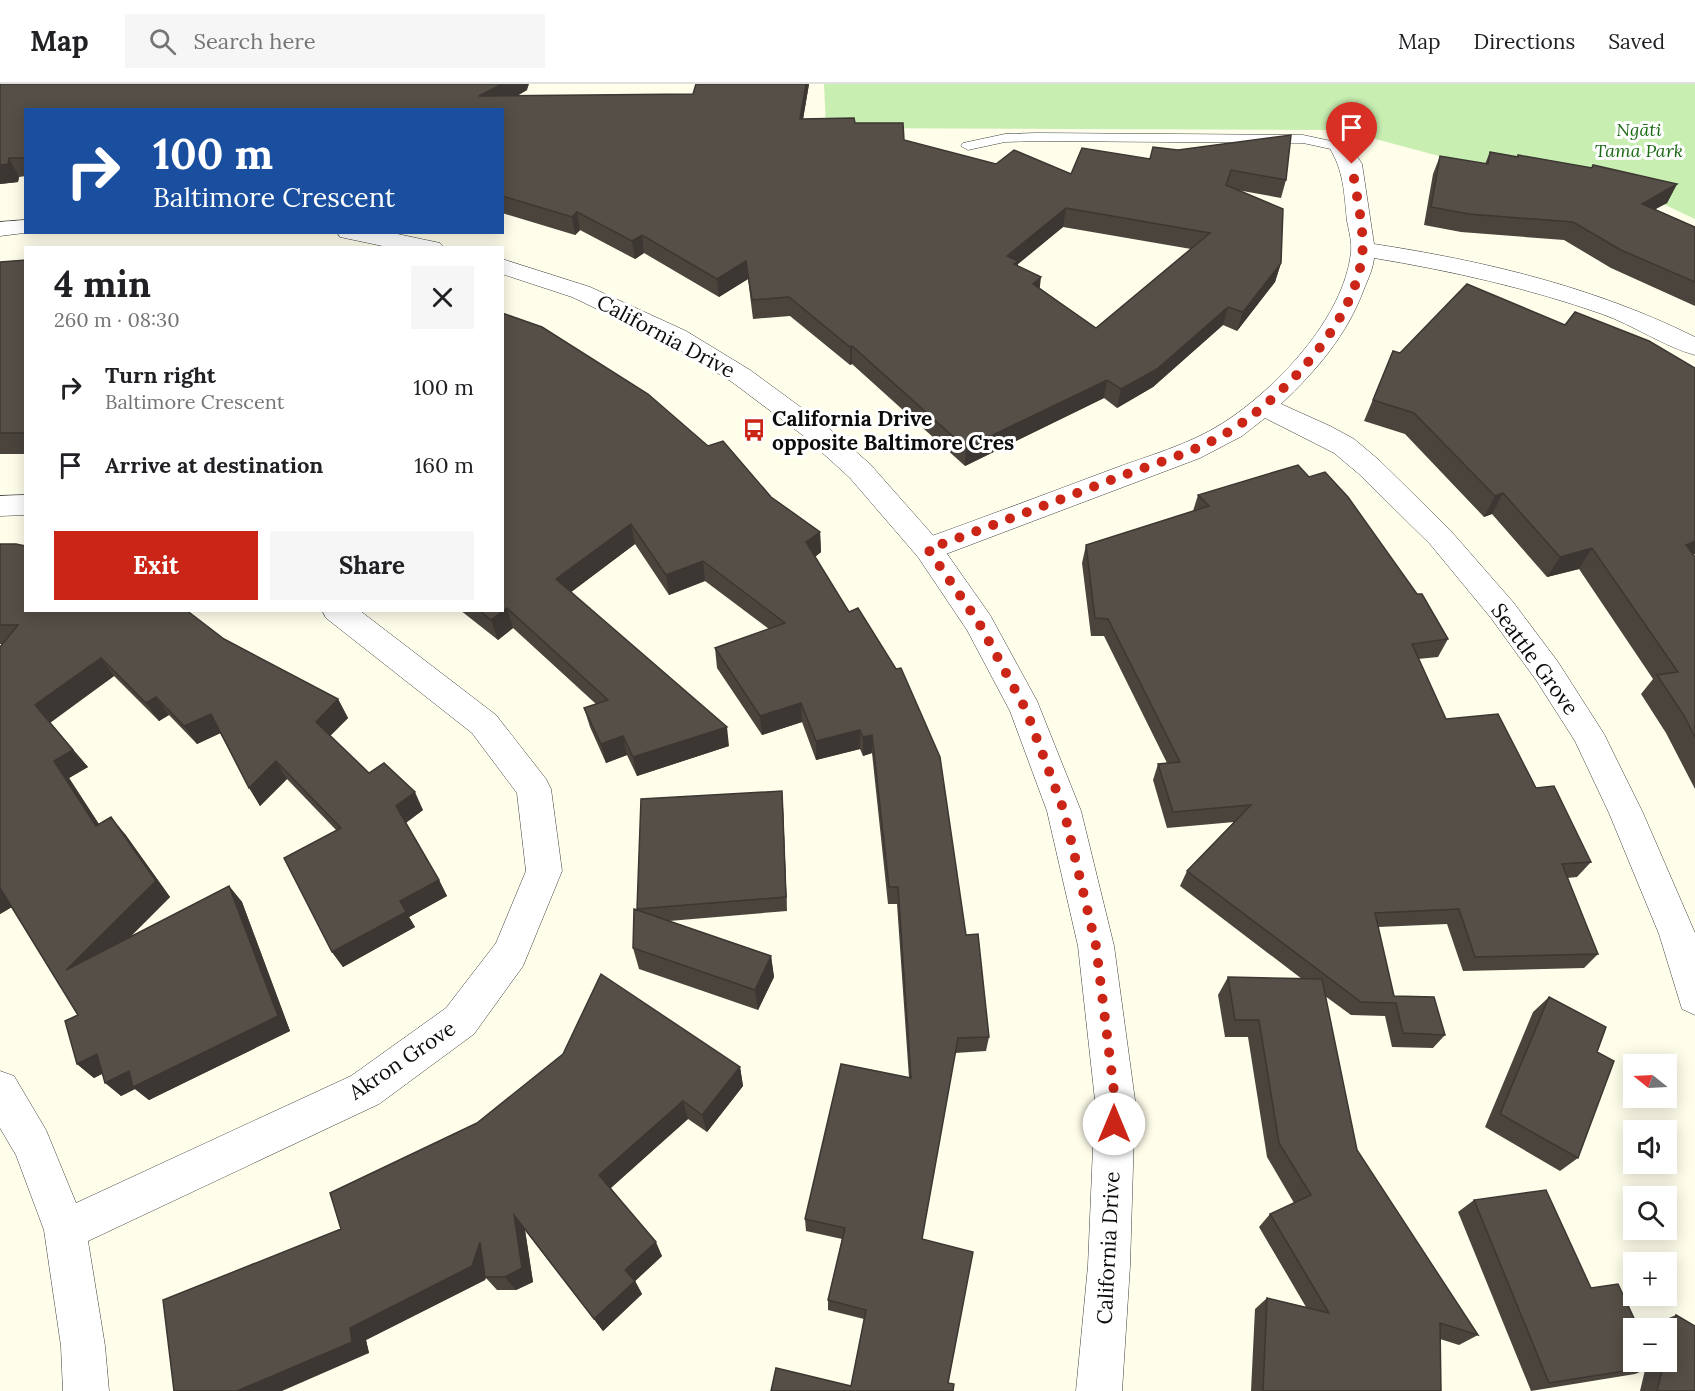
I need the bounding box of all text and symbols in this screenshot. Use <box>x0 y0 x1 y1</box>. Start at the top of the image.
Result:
search box <box>125 14 545 68</box>
text: Map <box>30 23 89 59</box>
icon: search <box>146 25 179 58</box>
text: Search here <box>194 27 316 55</box>
text: Map <box>1398 28 1441 55</box>
text: Directions <box>1474 28 1575 55</box>
text: Saved <box>1608 28 1665 55</box>
pin <box>1326 102 1377 164</box>
icon: arrive <box>1335 111 1368 144</box>
park label: Ngāti Tama Park <box>1595 118 1683 162</box>
text: 100 m <box>153 127 273 181</box>
icon: right <box>54 132 132 210</box>
text: Baltimore Crescent <box>153 180 395 214</box>
text: 4 min <box>54 261 151 307</box>
button: close <box>411 266 474 329</box>
street label: California Drive <box>592 288 740 384</box>
text: 260 m · 08:30 <box>54 307 180 332</box>
text: Turn right <box>105 361 216 389</box>
icon: right <box>54 371 87 404</box>
text: 100 m <box>413 373 474 401</box>
text: Baltimore Crescent <box>105 389 284 414</box>
place label: California Drive opposite Baltimore Cres <box>772 405 1014 456</box>
bus stop icon: California Drive opposite Baltimore Cres <box>741 417 767 443</box>
icon: arrive <box>54 449 87 482</box>
text: Arrive at destination <box>105 451 323 479</box>
text: 160 m <box>414 451 474 479</box>
button: Exit <box>54 531 258 600</box>
button: Share <box>270 531 474 600</box>
street label: Seattle Grove <box>1485 598 1585 720</box>
street label: Akron Grove <box>343 1014 461 1106</box>
north arrow <box>1623 1054 1677 1108</box>
map controls <box>1623 1054 1677 1372</box>
position arrow <box>1082 1092 1146 1156</box>
button: sound <box>1623 1120 1677 1174</box>
street label: California Drive <box>1091 1171 1125 1325</box>
button: search <box>1623 1186 1677 1240</box>
button: + <box>1623 1252 1677 1306</box>
button: − <box>1623 1318 1677 1372</box>

